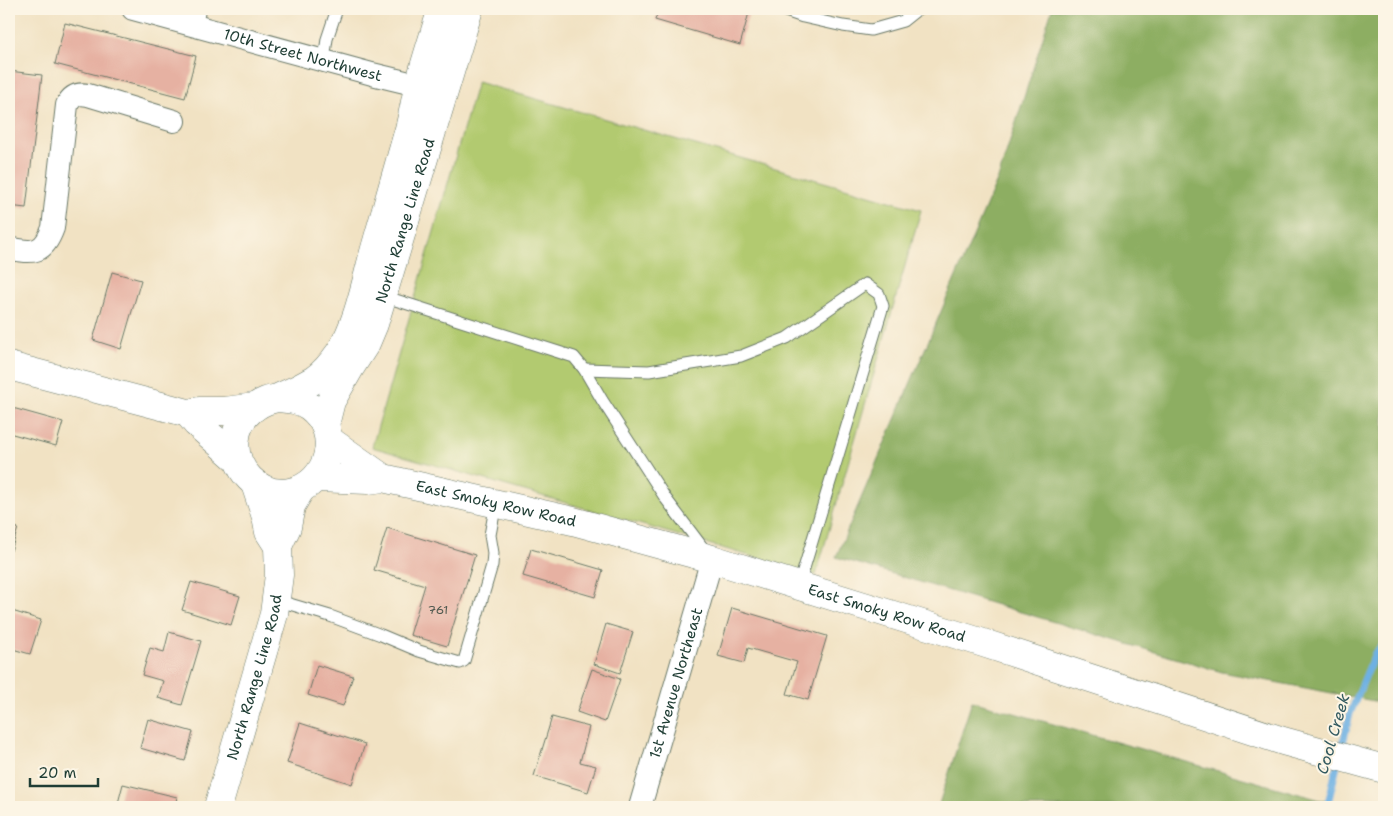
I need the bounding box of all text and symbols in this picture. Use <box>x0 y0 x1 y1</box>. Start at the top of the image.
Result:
street label: 10th Street Northwest <box>221 24 384 86</box>
street label: North Range Line Road <box>371 135 440 306</box>
street label: East Smoky Row Road <box>414 476 579 532</box>
street label: East Smoky Row Road <box>806 579 968 647</box>
street label: North Range Line Road <box>222 593 286 762</box>
house number: 761 <box>428 602 448 618</box>
street label: 1st Avenue Northeast <box>645 605 707 761</box>
water label: Cool Creek <box>1311 691 1355 777</box>
scale bar <box>30 756 98 788</box>
text: 20 m <box>38 763 77 783</box>

